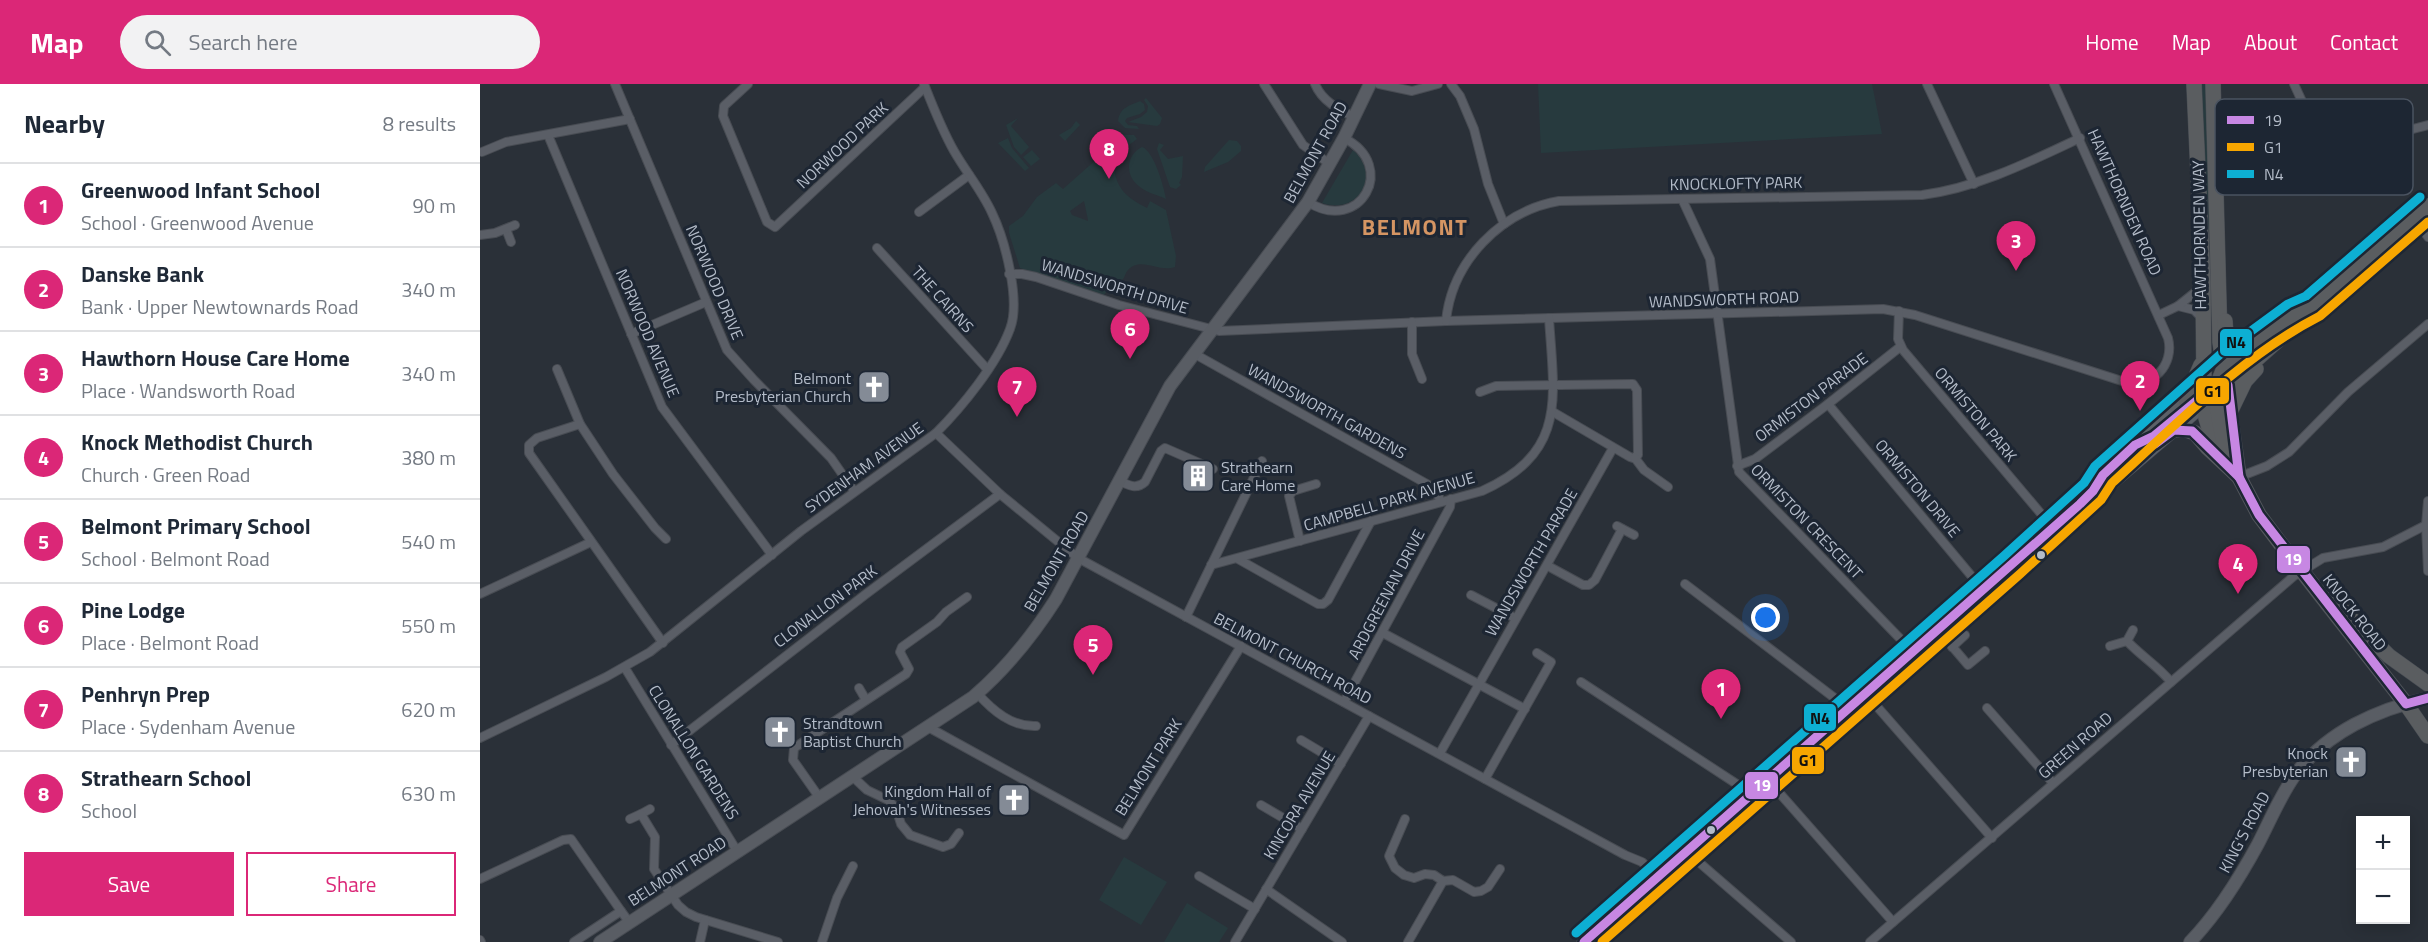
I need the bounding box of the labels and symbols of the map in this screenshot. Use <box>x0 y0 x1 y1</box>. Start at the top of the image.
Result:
street label: NORWOOD PARK <box>791 96 893 194</box>
street label: BELMONT ROAD <box>1277 97 1353 207</box>
legend <box>2215 99 2413 195</box>
text: 19 <box>2264 108 2282 132</box>
street label: HAWTHORNDEN ROAD <box>2082 125 2168 279</box>
pin: 8 <box>1090 130 1128 179</box>
text: G1 <box>2264 135 2283 159</box>
street label: HAWTHORNDEN WAY <box>2186 160 2212 310</box>
text: N4 <box>2264 162 2284 186</box>
street label: KNOCKLOFTY PARK <box>1669 170 1803 196</box>
district label: BELMONT <box>1362 210 1468 244</box>
street label: NORWOOD DRIVE <box>680 221 750 343</box>
pin: 3 <box>1996 222 2036 271</box>
street label: WANDSWORTH DRIVE <box>1039 252 1192 320</box>
street label: THE CAIRNS <box>906 260 980 338</box>
street label: NORWOOD AVENUE <box>610 265 686 401</box>
street label: WANDSWORTH ROAD <box>1648 284 1800 314</box>
pin: 6 <box>1110 310 1150 359</box>
line badge: N4 <box>2219 328 2253 357</box>
text: N4 <box>2226 330 2246 354</box>
street label: ORMISTON PARADE <box>1749 346 1873 448</box>
street label: WANDSWORTH GARDENS <box>1243 357 1411 465</box>
street label: ORMISTON PARK <box>1929 361 2023 467</box>
pin: 2 <box>2120 362 2160 411</box>
place label: Belmont Presbyterian Church <box>715 366 851 408</box>
pin: 7 <box>998 368 1036 417</box>
church icon: Belmont Presbyterian Church <box>856 369 892 405</box>
line badge: G1 <box>2195 377 2230 405</box>
text: G1 <box>2204 379 2222 403</box>
street label: SYDENHAM AVENUE <box>800 416 928 518</box>
street label: ORMISTON DRIVE <box>1870 434 1966 542</box>
place label: Strathearn Care Home <box>1221 455 1295 497</box>
building icon: Strathearn Care Home <box>1180 458 1216 494</box>
street label: ORMISTON CRESCENT <box>1745 458 1869 585</box>
street label: CAMPBELL PARK AVENUE <box>1301 465 1477 537</box>
street label: WANDSWORTH PARADE <box>1479 483 1583 640</box>
street label: BELMONT ROAD <box>1017 506 1095 616</box>
street label: ARDGREENAN DRIVE <box>1342 525 1430 663</box>
pin: 4 <box>2218 544 2258 594</box>
line badge: 19 <box>2276 545 2311 574</box>
text: 19 <box>2284 547 2302 571</box>
unlabelled marker <box>2035 549 2047 561</box>
street label: CLONALLON PARK <box>768 559 882 653</box>
street label: KNOCK ROAD <box>2317 568 2393 656</box>
your location <box>1751 603 1780 632</box>
street label: BELMONT CHURCH ROAD <box>1210 606 1376 710</box>
pin: 5 <box>1074 626 1112 675</box>
pin: 1 <box>1702 670 1740 719</box>
street label: CLONALLON GARDENS <box>643 680 745 824</box>
line badge: N4 <box>1803 703 1837 732</box>
text: N4 <box>1810 706 1830 730</box>
street label: GREEN ROAD <box>2032 706 2118 784</box>
place label: Strandtown Baptist Church <box>803 711 902 753</box>
church icon: Strandtown Baptist Church <box>762 714 798 750</box>
street label: BELMONT PARK <box>1109 714 1187 820</box>
place label: Knock Presbyterian <box>2242 741 2328 783</box>
church icon: Knock Presbyterian <box>2333 744 2369 780</box>
street label: KINCORA AVENUE <box>1257 746 1341 864</box>
line badge: G1 <box>1791 746 1825 775</box>
text: G1 <box>1799 748 1817 772</box>
line badge: 19 <box>1744 771 1779 800</box>
text: 19 <box>1753 773 1771 797</box>
place label: Kingdom Hall of Jehovah's Witnesses <box>853 779 992 821</box>
church icon: Kingdom Hall of Jehovah's Witnesses <box>996 782 1032 818</box>
street label: KING'S ROAD <box>2212 787 2276 877</box>
unlabelled marker <box>1705 824 1717 836</box>
street label: BELMONT ROAD <box>623 830 731 912</box>

